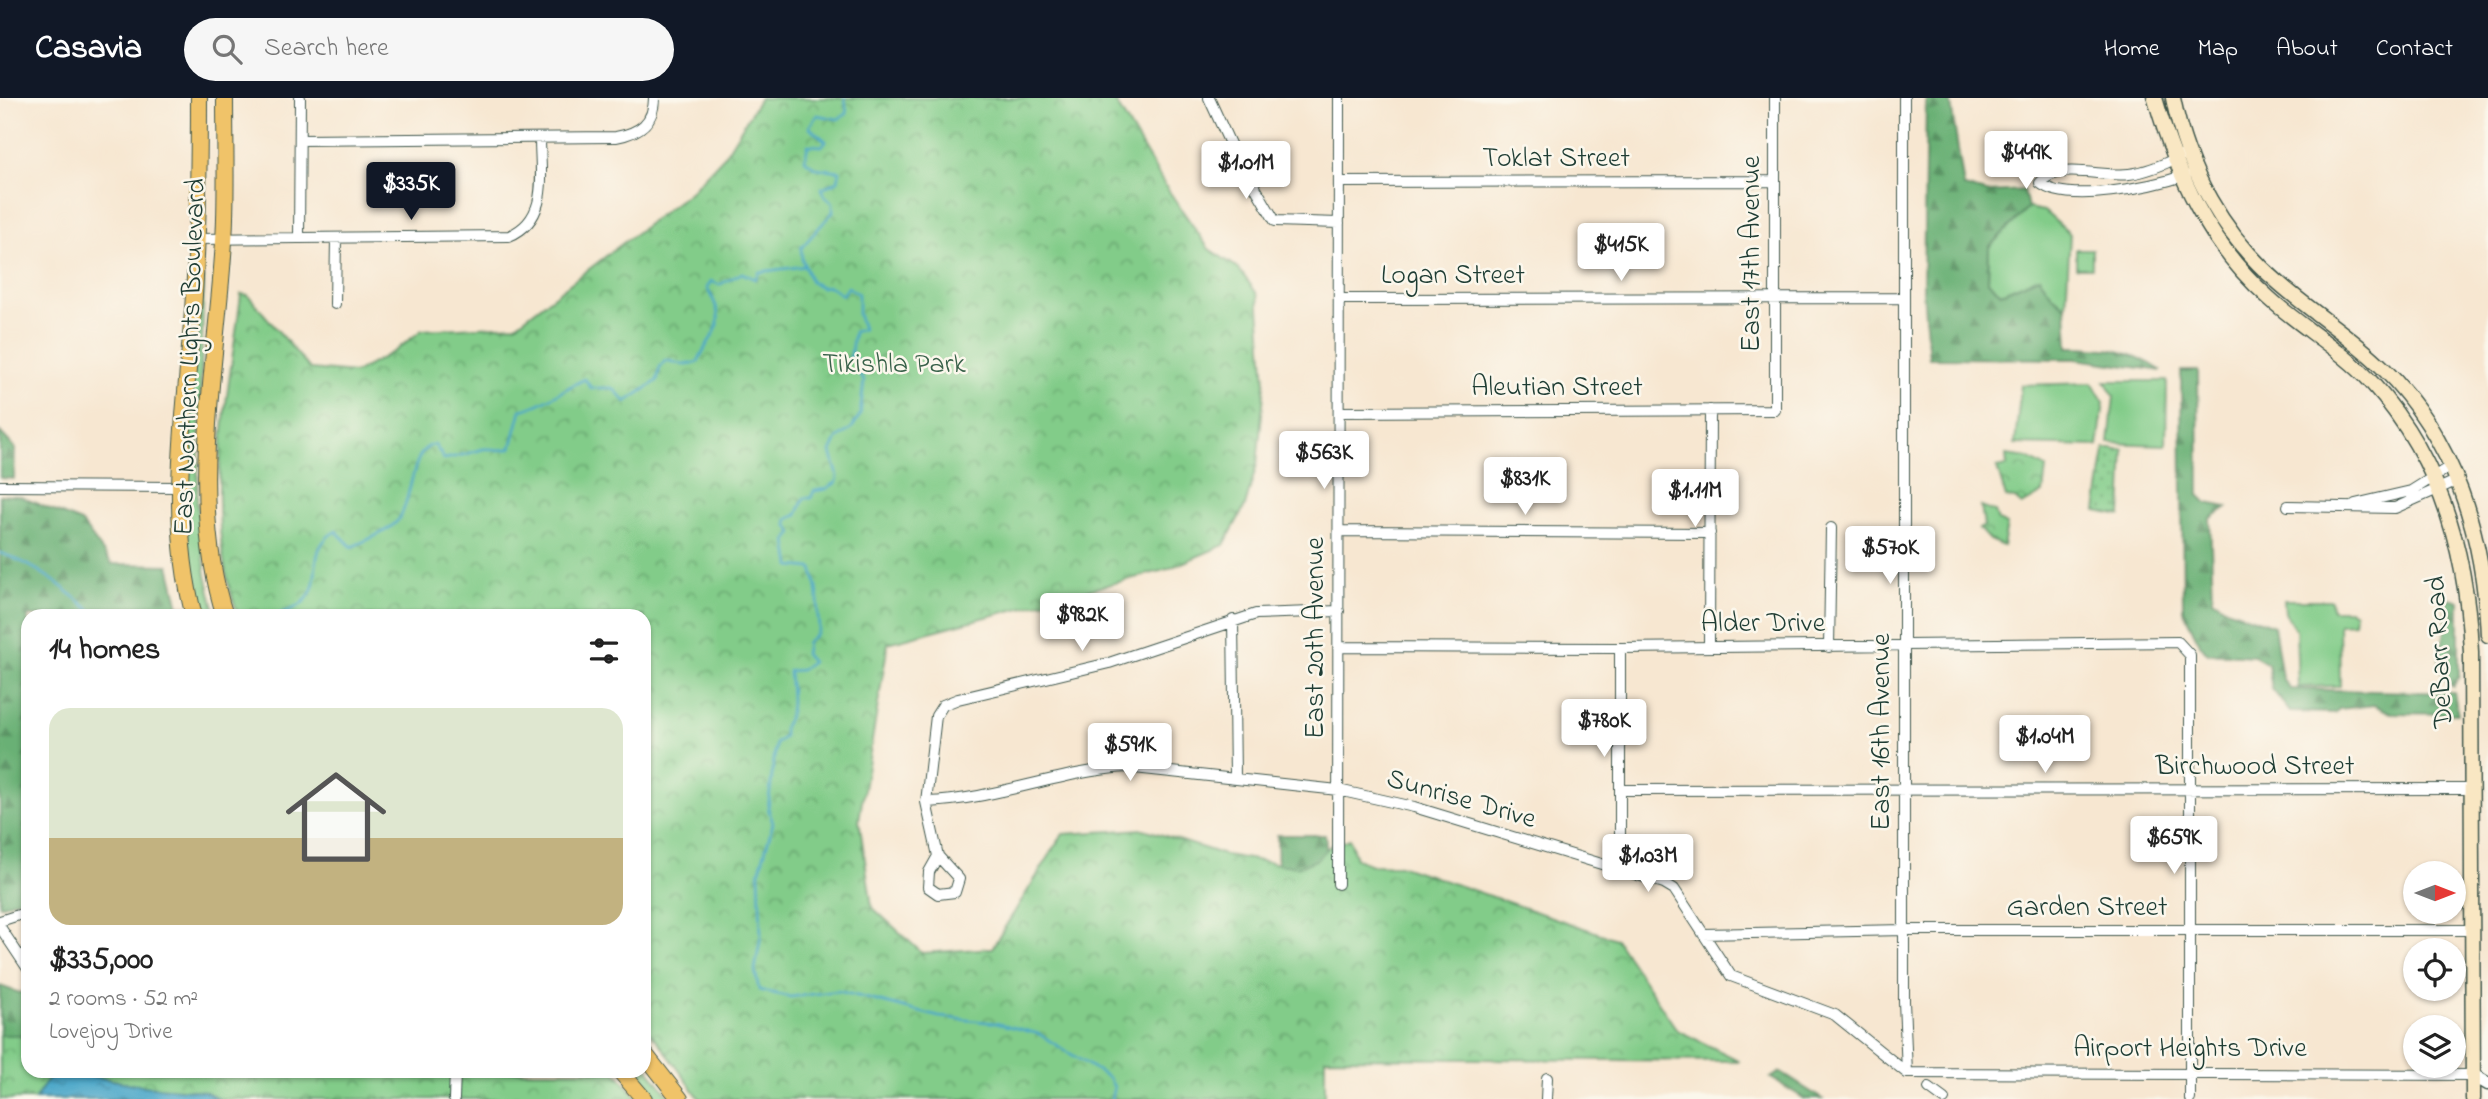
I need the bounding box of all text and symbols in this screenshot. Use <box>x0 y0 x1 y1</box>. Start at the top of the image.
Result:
search box <box>184 18 674 81</box>
text: Casavia <box>35 25 142 73</box>
icon: search <box>208 30 246 68</box>
text: Search here <box>264 30 389 68</box>
text: Home <box>2104 32 2160 67</box>
text: Map <box>2198 32 2238 67</box>
text: About <box>2276 32 2338 67</box>
text: Contact <box>2376 32 2453 67</box>
pin: $449K <box>1977 132 2075 191</box>
text: $449K <box>2001 137 2051 170</box>
street label: Toklat Street <box>1482 139 1630 180</box>
pin: $1.01M <box>1189 141 1303 201</box>
text: $1.01M <box>1217 147 1275 180</box>
street label: East 17th Avenue <box>1732 155 1773 352</box>
pin: $335K <box>362 162 460 222</box>
text: $335K <box>382 168 440 201</box>
street label: East Northern Lights Boulevard <box>164 177 218 536</box>
pin: $415K <box>1572 223 1670 283</box>
text: $415K <box>1593 229 1649 262</box>
street label: Logan Street <box>1381 256 1525 297</box>
park label: Tikishla Park <box>822 345 966 386</box>
street label: Aleutian Street <box>1471 368 1643 409</box>
pin: $563K <box>1275 432 1373 491</box>
text: $563K <box>1295 437 1353 470</box>
pin: $831K <box>1476 458 1574 517</box>
text: $831K <box>1500 463 1550 496</box>
pin: $1.11M <box>1638 470 1752 529</box>
text: $1.11M <box>1668 475 1722 508</box>
pin: $570K <box>1841 526 1939 586</box>
text: $570K <box>1861 532 1919 565</box>
street label: East 20th Avenue <box>1296 536 1337 739</box>
street label: DeBarr Road <box>2417 575 2466 730</box>
pin: $982K <box>1033 594 1131 653</box>
text: $982K <box>1056 599 1108 632</box>
street label: Alder Drive <box>1701 604 1826 645</box>
text: 14 homes <box>49 629 160 673</box>
icon: filters <box>585 632 623 670</box>
street label: East 16th Avenue <box>1862 633 1903 831</box>
pin: $780K <box>1555 700 1653 759</box>
text: $780K <box>1577 705 1631 738</box>
pin: $1.04M <box>1988 716 2102 775</box>
text: $1.04M <box>2015 721 2075 754</box>
pin: $591K <box>1081 724 1179 783</box>
text: $591K <box>1104 729 1156 762</box>
street label: Birchwood Street <box>2155 747 2354 788</box>
icon: home <box>273 754 399 880</box>
street label: Sunrise Drive <box>1381 759 1541 841</box>
pin: $659K <box>2125 816 2223 876</box>
text: $659K <box>2146 822 2202 855</box>
pin: $1.03M <box>1591 834 1705 894</box>
text: $1.03M <box>1618 840 1678 873</box>
north arrow <box>2403 861 2466 924</box>
map controls <box>2403 861 2466 1078</box>
street label: Garden Street <box>2006 888 2168 929</box>
button: locate <box>2403 938 2466 1001</box>
text: $335,000 <box>49 939 153 983</box>
text: 2 rooms · 52 m² <box>49 983 198 1016</box>
button: layers <box>2403 1015 2466 1078</box>
text: Lovejoy Drive <box>49 1016 172 1049</box>
street label: Airport Heights Drive <box>2073 1029 2307 1070</box>

